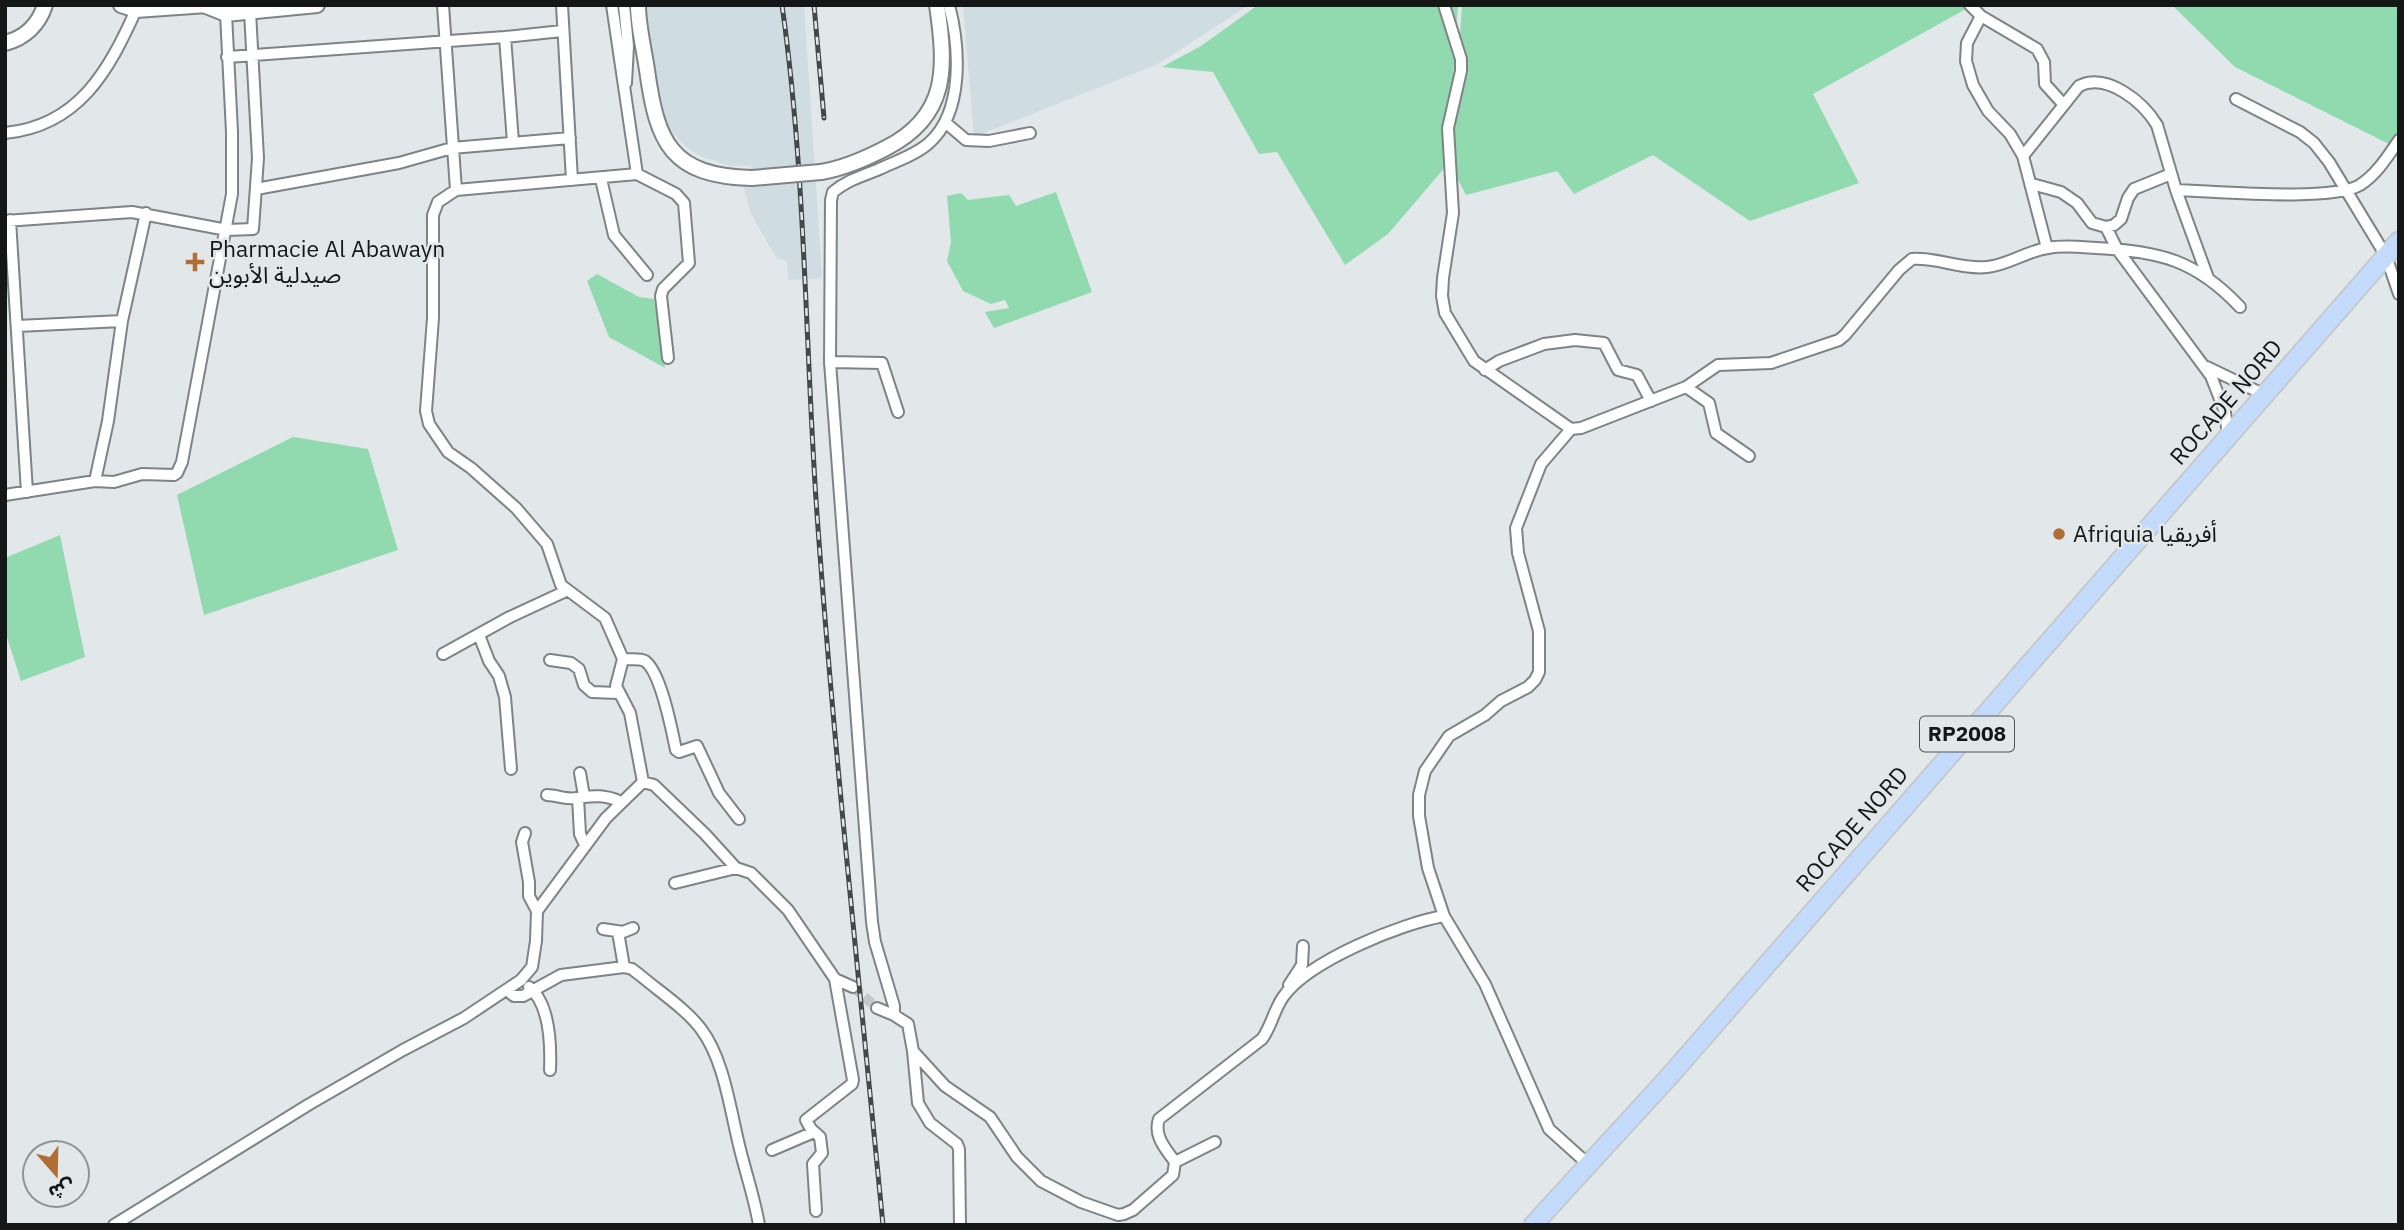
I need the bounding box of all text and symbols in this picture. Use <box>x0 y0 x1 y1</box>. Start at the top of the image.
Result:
place label: Pharmacie Al Abawayn صيدلية الأبوين <box>209 233 445 289</box>
marker: Pharmacie Al Abawayn صيدلية الأبوين <box>187 254 203 270</box>
street label: ROCADE NORD <box>2162 332 2288 470</box>
place label: Afriquia أفريقيا <box>2073 518 2217 548</box>
marker: Afriquia أفريقيا <box>2051 526 2067 542</box>
road number: RP2008 <box>1920 716 2014 752</box>
street label: ROCADE NORD <box>1788 759 1914 897</box>
north arrow <box>21 1139 91 1209</box>
text: ش <box>45 1174 78 1206</box>

